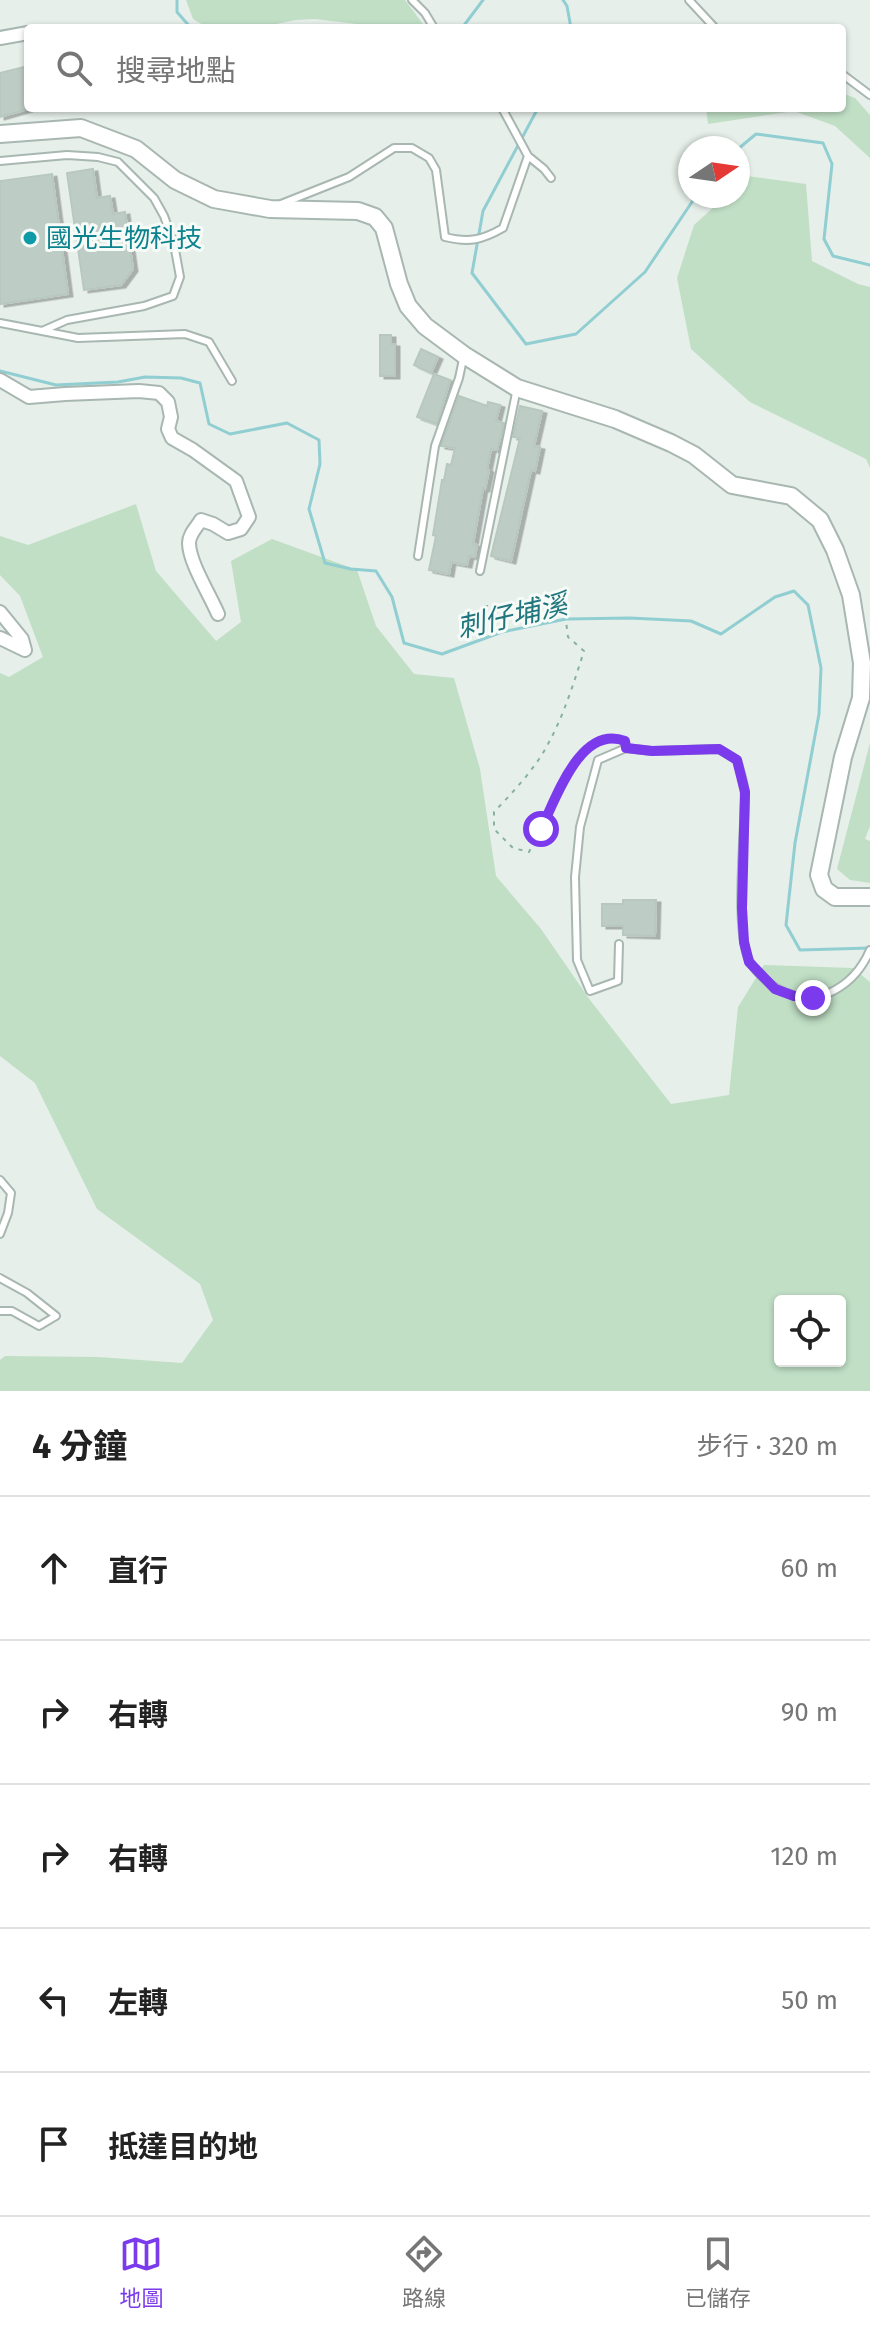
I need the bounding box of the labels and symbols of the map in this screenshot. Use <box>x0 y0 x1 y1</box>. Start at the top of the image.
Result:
north arrow <box>678 136 750 208</box>
place label: 國光生物科技 <box>46 223 202 254</box>
marker: 國光生物科技 <box>21 229 39 247</box>
water label: 刺仔埔溪 <box>454 586 574 645</box>
route start <box>523 811 559 847</box>
route end <box>795 980 831 1016</box>

